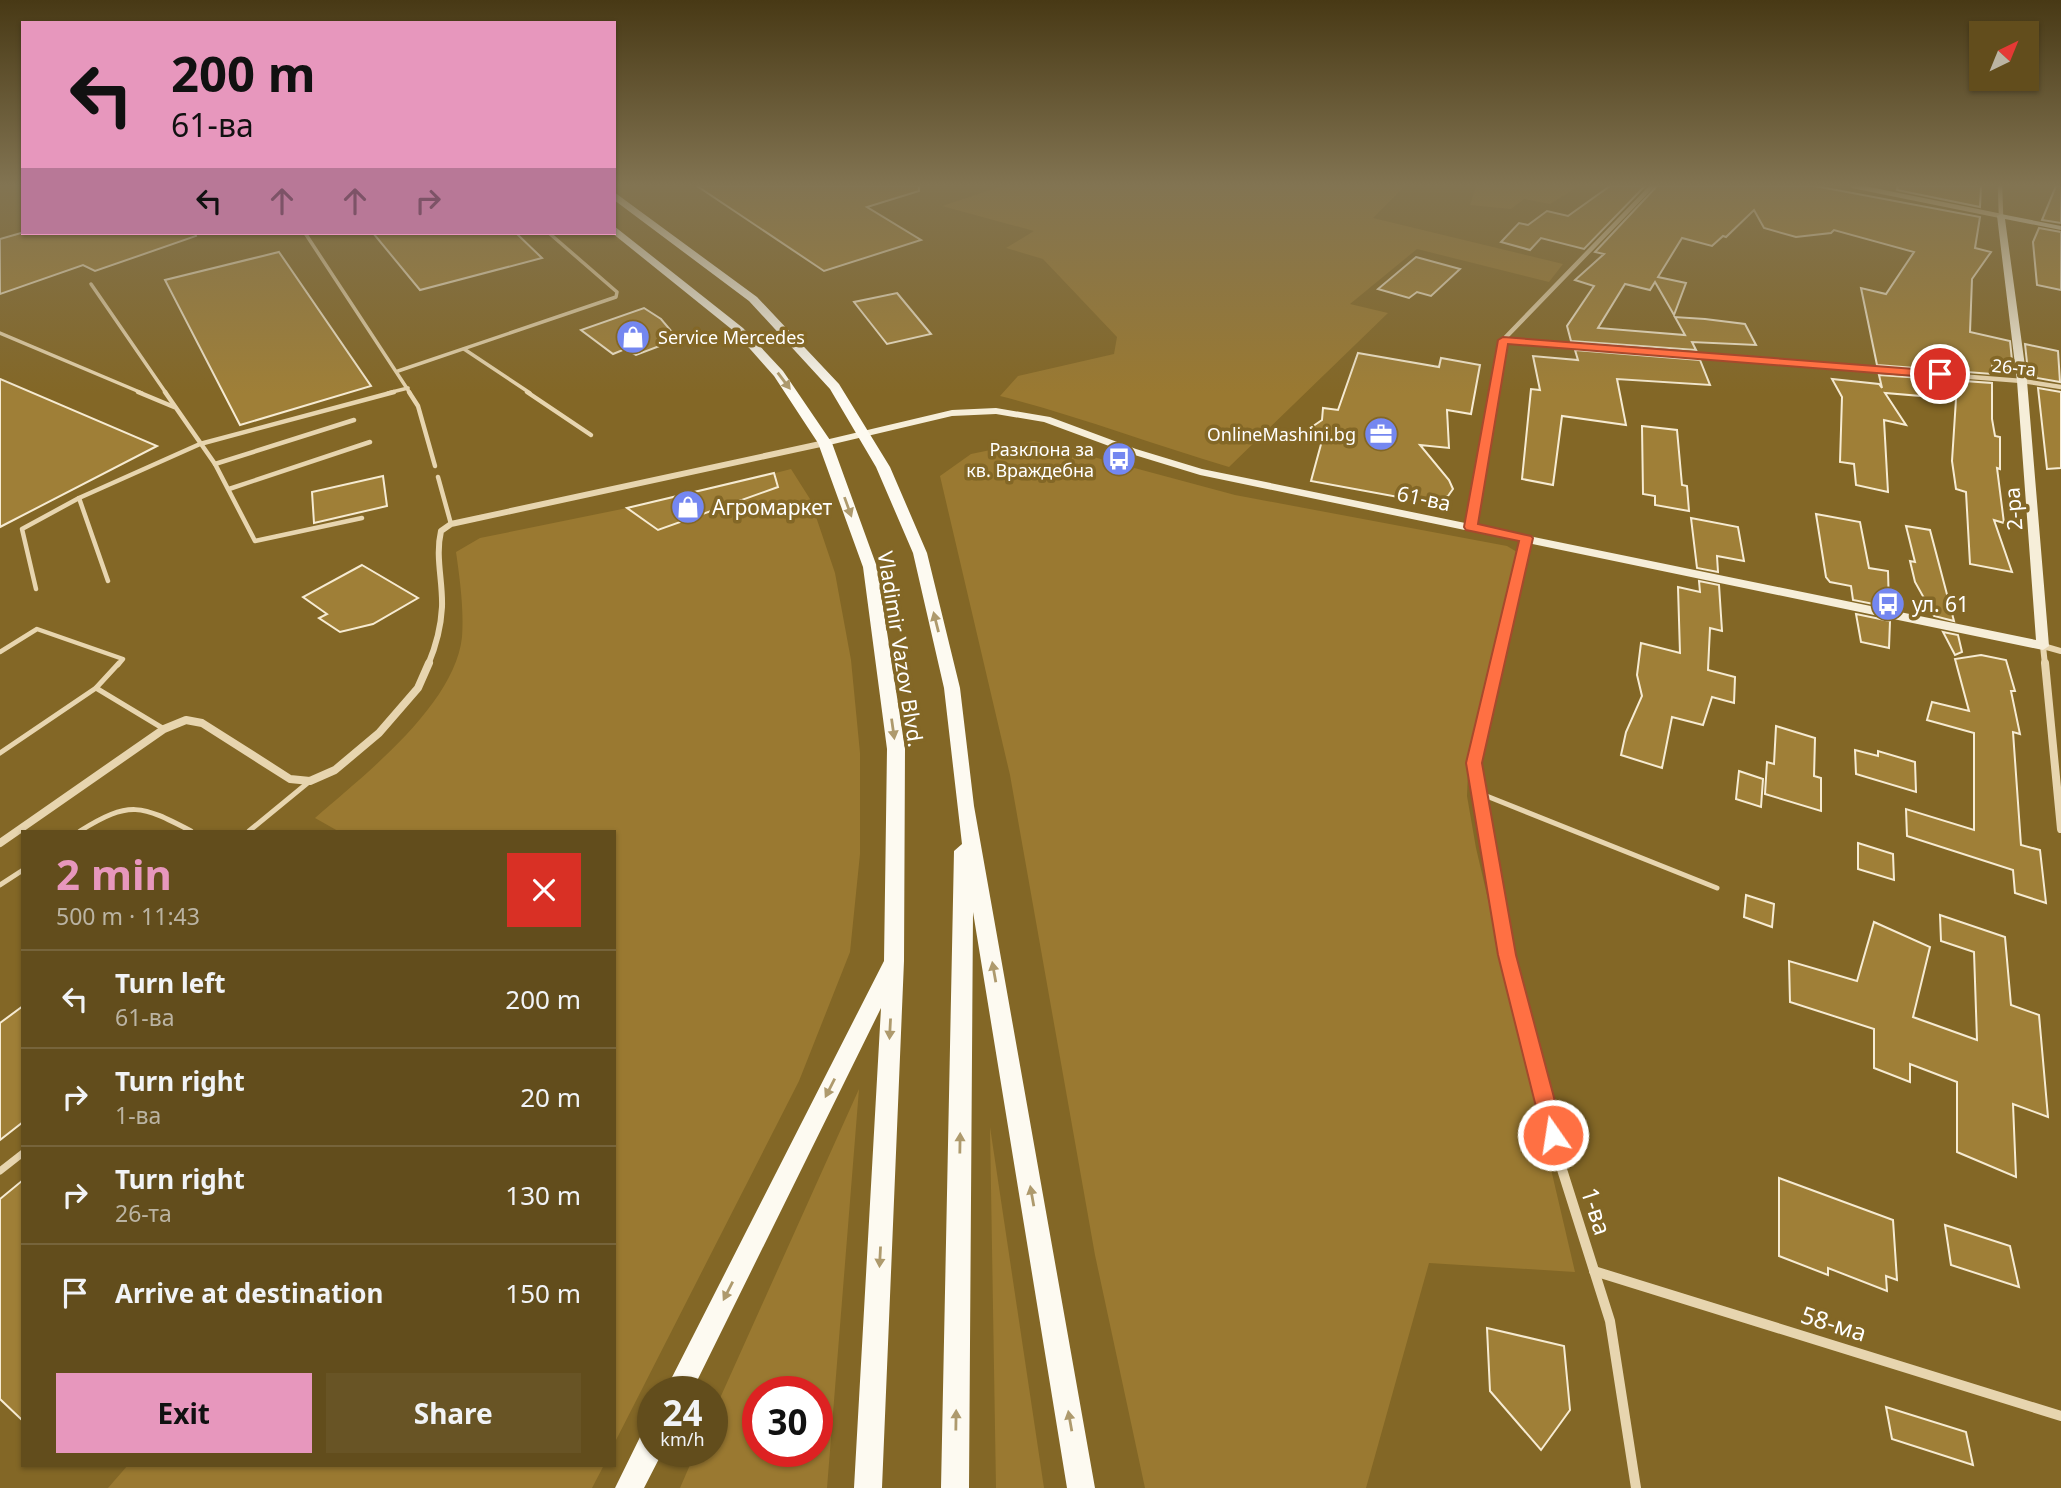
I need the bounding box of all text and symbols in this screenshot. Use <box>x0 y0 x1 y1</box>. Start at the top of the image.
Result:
north arrow <box>1969 21 2039 91</box>
map controls <box>1969 21 2039 91</box>
text: 200 m <box>171 40 316 106</box>
icon: left <box>56 49 147 140</box>
text: 61-ва <box>171 103 254 146</box>
icon: left <box>190 182 228 220</box>
icon: ahead <box>263 182 301 220</box>
icon: ahead <box>336 182 374 220</box>
icon: right <box>409 182 447 220</box>
shop icon: Service Mercedes <box>614 318 652 356</box>
place label: Service Mercedes <box>658 325 805 349</box>
pin <box>1910 344 1970 404</box>
street label: 26-та <box>1991 353 2037 381</box>
icon: arrive <box>1921 355 1959 393</box>
one-way arrow <box>777 372 791 390</box>
office icon: ОnlineMashini.bg <box>1362 415 1400 453</box>
place label: ОnlineMashini.bg <box>1207 422 1356 446</box>
place label: Разклона за кв. Враждебна <box>966 437 1094 482</box>
bus stop icon: Разклона за кв. Враждебна <box>1100 440 1138 478</box>
street label: 61-ва <box>1395 479 1453 517</box>
street label: 2-ра <box>1998 486 2028 532</box>
shop icon: Агромаркет <box>669 488 707 526</box>
place label: Агромаркет <box>712 493 833 521</box>
one-way arrow <box>843 497 854 518</box>
street label: Vladimir Vazov Blvd. <box>872 549 930 749</box>
bus stop icon: ул. 61 <box>1869 585 1907 623</box>
place label: ул. 61 <box>1912 590 1969 618</box>
one-way arrow <box>930 611 941 633</box>
one-way arrow <box>887 718 898 740</box>
text: 2 min <box>56 845 172 902</box>
button: close <box>507 853 581 927</box>
text: 500 m · 11:43 <box>56 900 200 932</box>
one-way arrow <box>988 961 999 983</box>
text: Turn left <box>115 965 226 1001</box>
icon: left <box>56 980 94 1018</box>
text: 200 m <box>505 981 581 1017</box>
text: 61-ва <box>115 1001 174 1033</box>
one-way arrow <box>885 1019 896 1041</box>
text: Turn right <box>115 1063 245 1099</box>
icon: right <box>56 1078 94 1116</box>
one-way arrow <box>825 1078 836 1098</box>
text: 20 m <box>520 1079 581 1115</box>
position arrow <box>1516 1098 1590 1172</box>
text: 1-ва <box>115 1099 161 1131</box>
one-way arrow <box>954 1132 966 1154</box>
text: Turn right <box>115 1161 245 1197</box>
icon: right <box>56 1176 94 1214</box>
text: 130 m <box>505 1177 581 1213</box>
street label: 1-ва <box>1574 1183 1620 1239</box>
one-way arrow <box>1026 1185 1037 1207</box>
text: 26-та <box>115 1197 172 1229</box>
one-way arrow <box>874 1246 885 1268</box>
icon: arrive <box>56 1274 94 1312</box>
text: Arrive at destination <box>115 1275 384 1311</box>
text: 150 m <box>505 1275 581 1311</box>
one-way arrow <box>722 1281 733 1301</box>
street label: 58-ма <box>1797 1297 1871 1349</box>
button: Exit <box>56 1373 312 1453</box>
button: Share <box>326 1373 581 1453</box>
speed limit sign: 30 <box>742 1376 833 1467</box>
text: 24 <box>662 1389 703 1436</box>
one-way arrow <box>950 1409 962 1431</box>
one-way arrow <box>1064 1410 1075 1432</box>
text: km/h <box>660 1427 705 1451</box>

